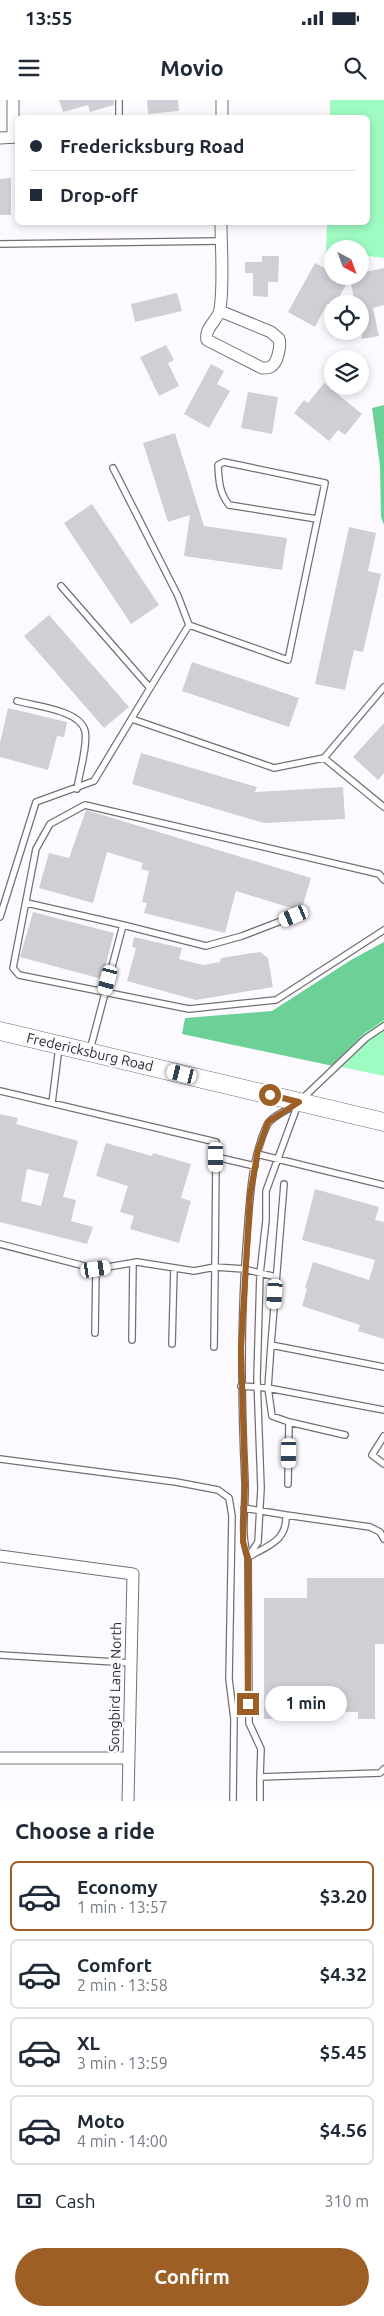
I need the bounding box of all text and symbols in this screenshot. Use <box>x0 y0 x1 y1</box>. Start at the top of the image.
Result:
text: 13:55 <box>25 7 73 29</box>
icon: menu <box>15 54 43 82</box>
icon: search <box>341 54 369 82</box>
text: Movio <box>160 55 224 80</box>
text: Fredericksburg Road <box>60 135 244 157</box>
text: Drop-off <box>60 184 138 206</box>
north arrow <box>324 240 369 285</box>
map controls <box>324 240 369 395</box>
button: locate <box>324 295 369 340</box>
button: layers <box>324 350 369 395</box>
car <box>277 903 310 929</box>
car <box>96 964 119 996</box>
street label: Fredericksburg Road <box>25 1030 155 1074</box>
car <box>165 1063 198 1085</box>
route start <box>259 1084 281 1106</box>
car <box>208 1142 223 1172</box>
car <box>80 1259 111 1279</box>
car <box>266 1279 283 1309</box>
car <box>281 1438 296 1468</box>
street label: Songbird Lane North <box>106 1622 124 1752</box>
callout: 1 min <box>266 1686 348 1722</box>
route end <box>237 1693 259 1715</box>
text: 1 min <box>286 1694 326 1712</box>
text: Choose a ride <box>15 1818 155 1843</box>
icon: car <box>17 1874 62 1919</box>
text: Economy <box>77 1876 158 1898</box>
text: $3.20 <box>319 1885 367 1907</box>
text: 1 min · 13:57 <box>77 1898 168 1916</box>
icon: car <box>17 1952 62 1997</box>
text: Comfort <box>77 1954 152 1976</box>
text: $4.32 <box>319 1963 367 1985</box>
text: 2 min · 13:58 <box>77 1976 168 1994</box>
icon: car <box>17 2030 62 2075</box>
text: XL <box>77 2032 100 2054</box>
text: $5.45 <box>319 2041 367 2063</box>
text: 3 min · 13:59 <box>77 2054 168 2072</box>
icon: car <box>17 2108 62 2153</box>
text: Moto <box>77 2110 125 2132</box>
text: $4.56 <box>319 2119 367 2141</box>
text: 4 min · 14:00 <box>77 2132 168 2150</box>
icon: cash <box>15 2187 43 2215</box>
text: Cash <box>55 2190 96 2212</box>
text: 310 m <box>324 2192 369 2210</box>
button: Confirm <box>15 2248 369 2306</box>

